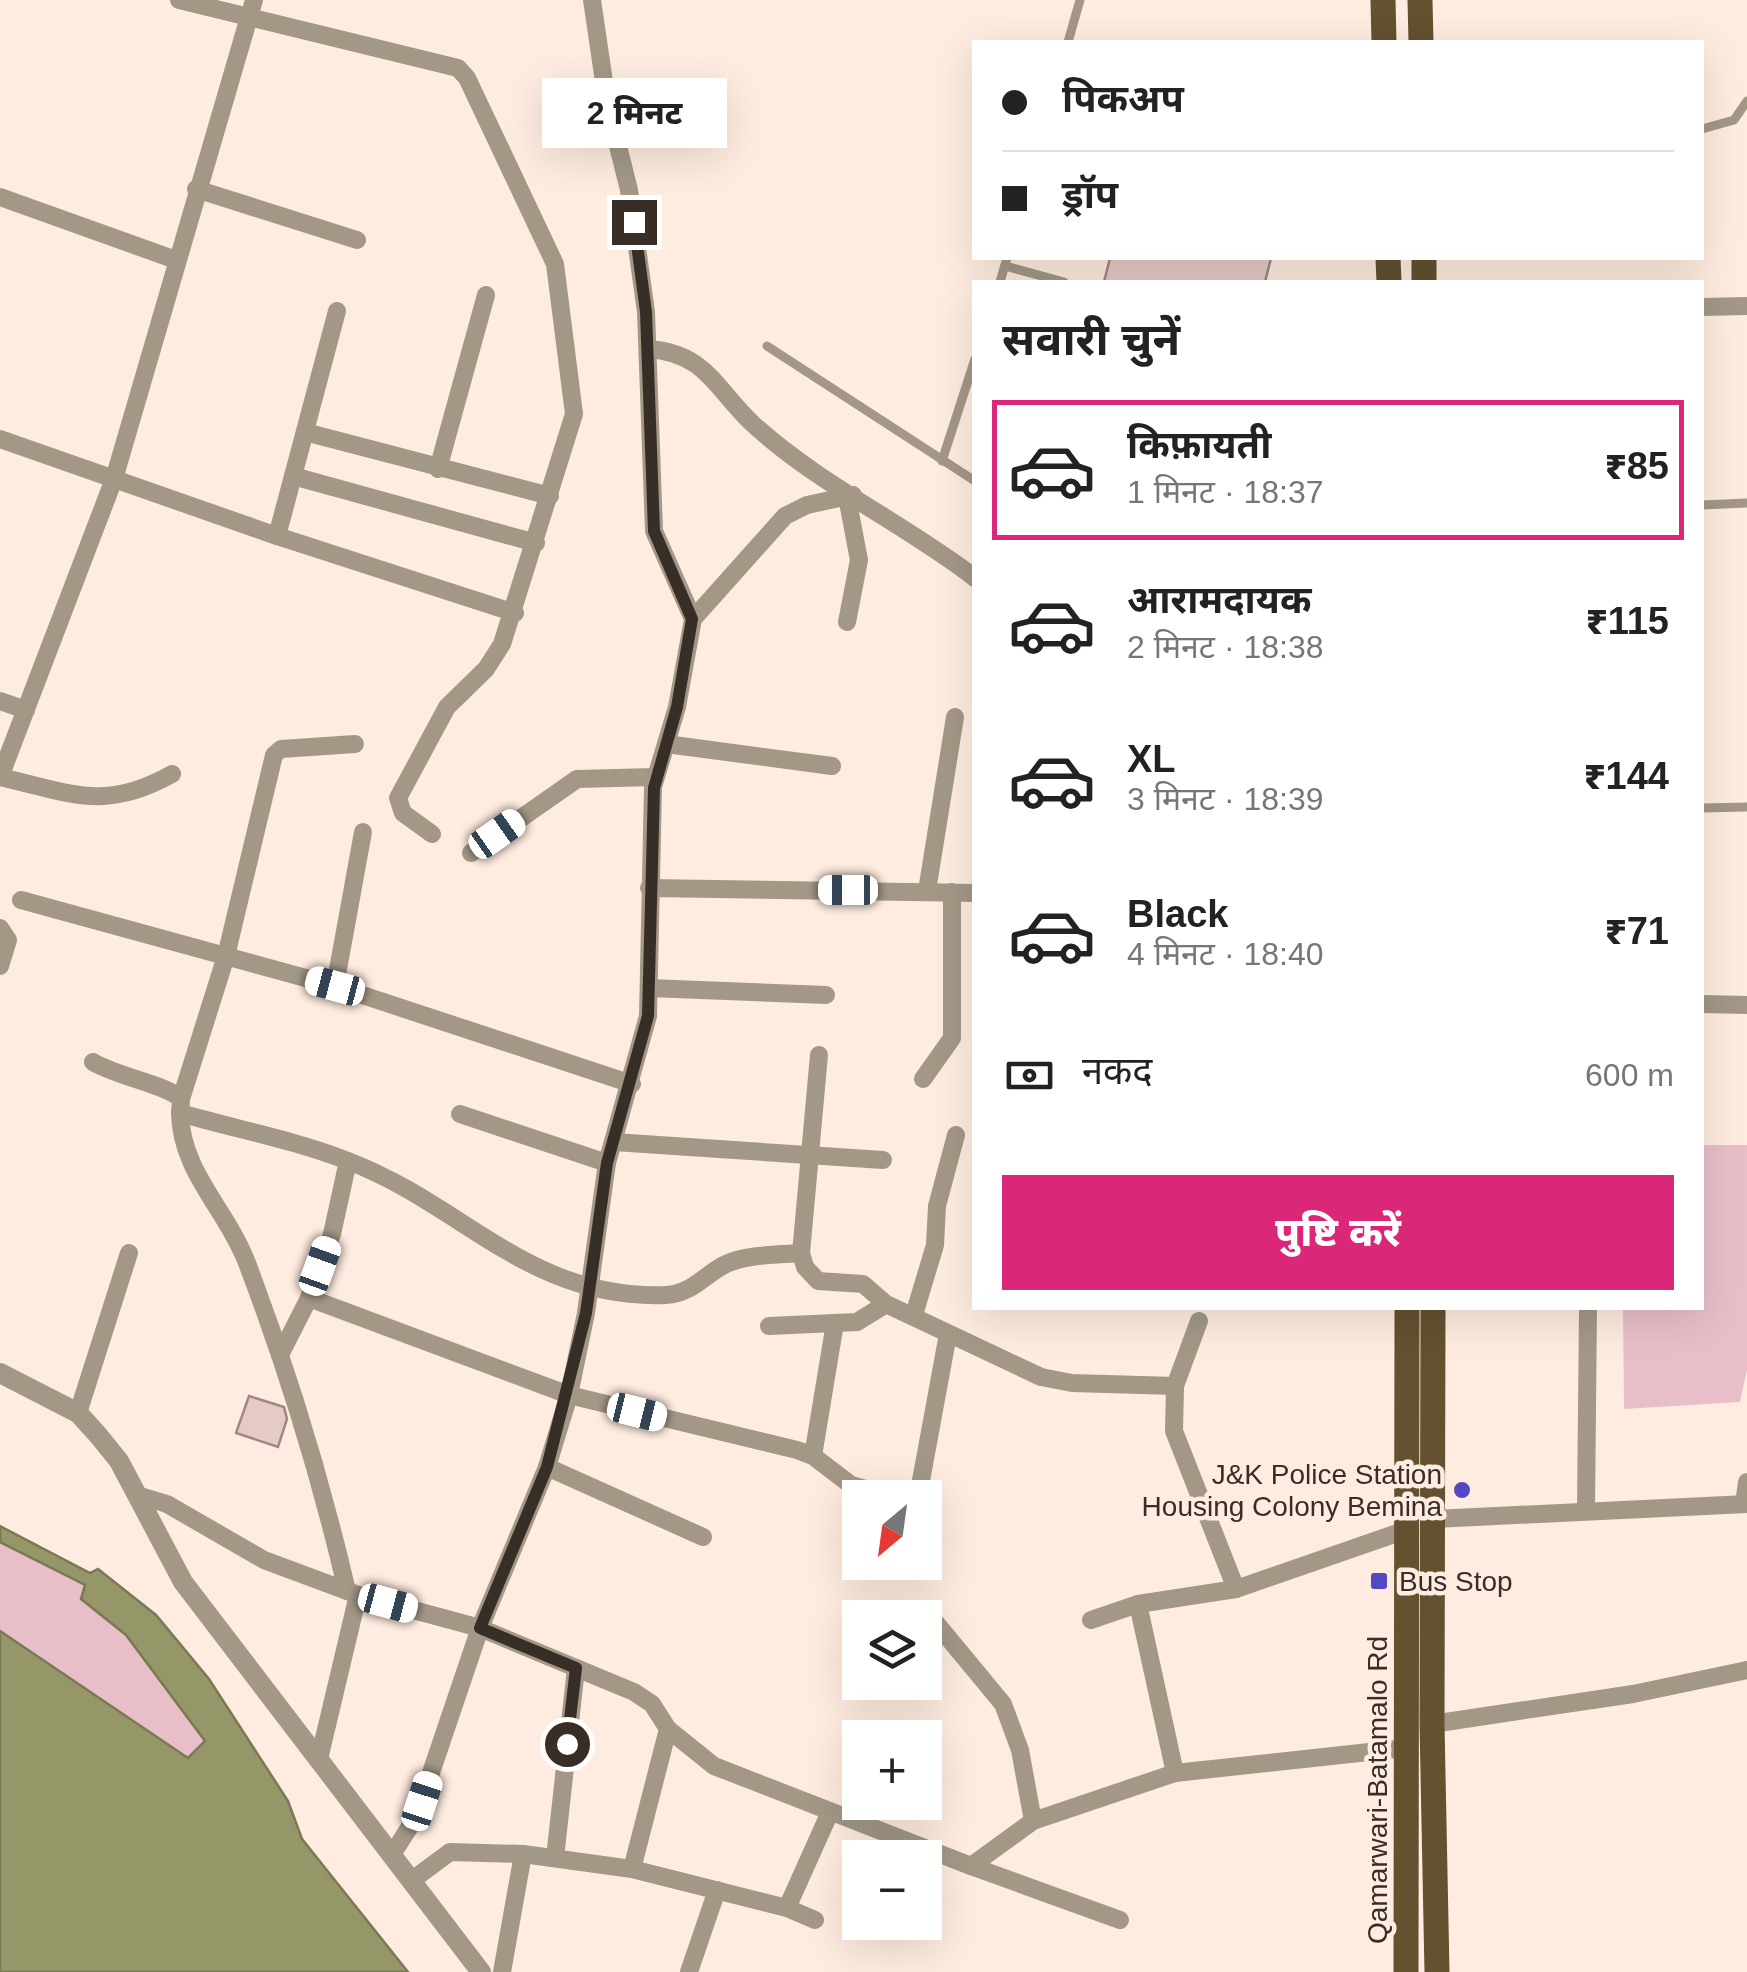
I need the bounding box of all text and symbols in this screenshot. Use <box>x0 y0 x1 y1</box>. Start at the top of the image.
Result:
callout: 2 मिनट <box>542 77 726 147</box>
text: पिकअप <box>1062 78 1184 120</box>
text: 2 मिनट <box>587 95 682 131</box>
text: ड्रॉप <box>1062 174 1118 216</box>
route end <box>612 200 657 245</box>
text: सवारी चुनें <box>1002 314 1180 365</box>
text: किफ़ायती <box>1127 424 1271 466</box>
icon: car <box>1007 425 1097 515</box>
text: ₹85 <box>1605 445 1669 487</box>
text: 1 मिनट · 18:37 <box>1127 474 1324 510</box>
text: आरामदायक <box>1127 579 1311 621</box>
icon: car <box>1007 580 1097 670</box>
text: ₹115 <box>1586 600 1669 642</box>
text: 2 मिनट · 18:38 <box>1127 629 1324 665</box>
icon: car <box>1007 735 1097 825</box>
text: XL <box>1127 738 1176 780</box>
text: ₹144 <box>1584 755 1669 797</box>
text: 3 मिनट · 18:39 <box>1127 781 1324 817</box>
car <box>464 805 530 863</box>
car <box>818 875 878 905</box>
icon: car <box>1007 890 1097 980</box>
text: Black <box>1127 893 1228 935</box>
text: ₹71 <box>1605 910 1669 952</box>
text: 4 मिनट · 18:40 <box>1127 936 1324 972</box>
car <box>302 964 368 1008</box>
icon: cash <box>1002 1048 1057 1103</box>
text: नकद <box>1082 1050 1152 1092</box>
text: 600 m <box>1585 1057 1674 1093</box>
button: पुष्टि करें <box>1002 1175 1674 1290</box>
car <box>296 1233 344 1299</box>
car <box>604 1390 670 1434</box>
place label: J&K Police Station Housing Colony Bemina <box>1142 1459 1442 1522</box>
marker: J&K Police Station Housing Colony Bemina <box>1451 1479 1473 1501</box>
north arrow <box>842 1480 942 1580</box>
map controls <box>842 1480 942 1940</box>
place label: Bus Stop <box>1399 1566 1513 1597</box>
marker: Bus Stop <box>1368 1570 1390 1592</box>
car <box>355 1581 421 1625</box>
button: layers <box>842 1600 942 1700</box>
street label: Qamarwari-Batamalo Rd <box>1362 1636 1393 1944</box>
button: + <box>842 1720 942 1820</box>
route start <box>545 1722 590 1767</box>
car <box>398 1768 446 1834</box>
button: − <box>842 1840 942 1940</box>

